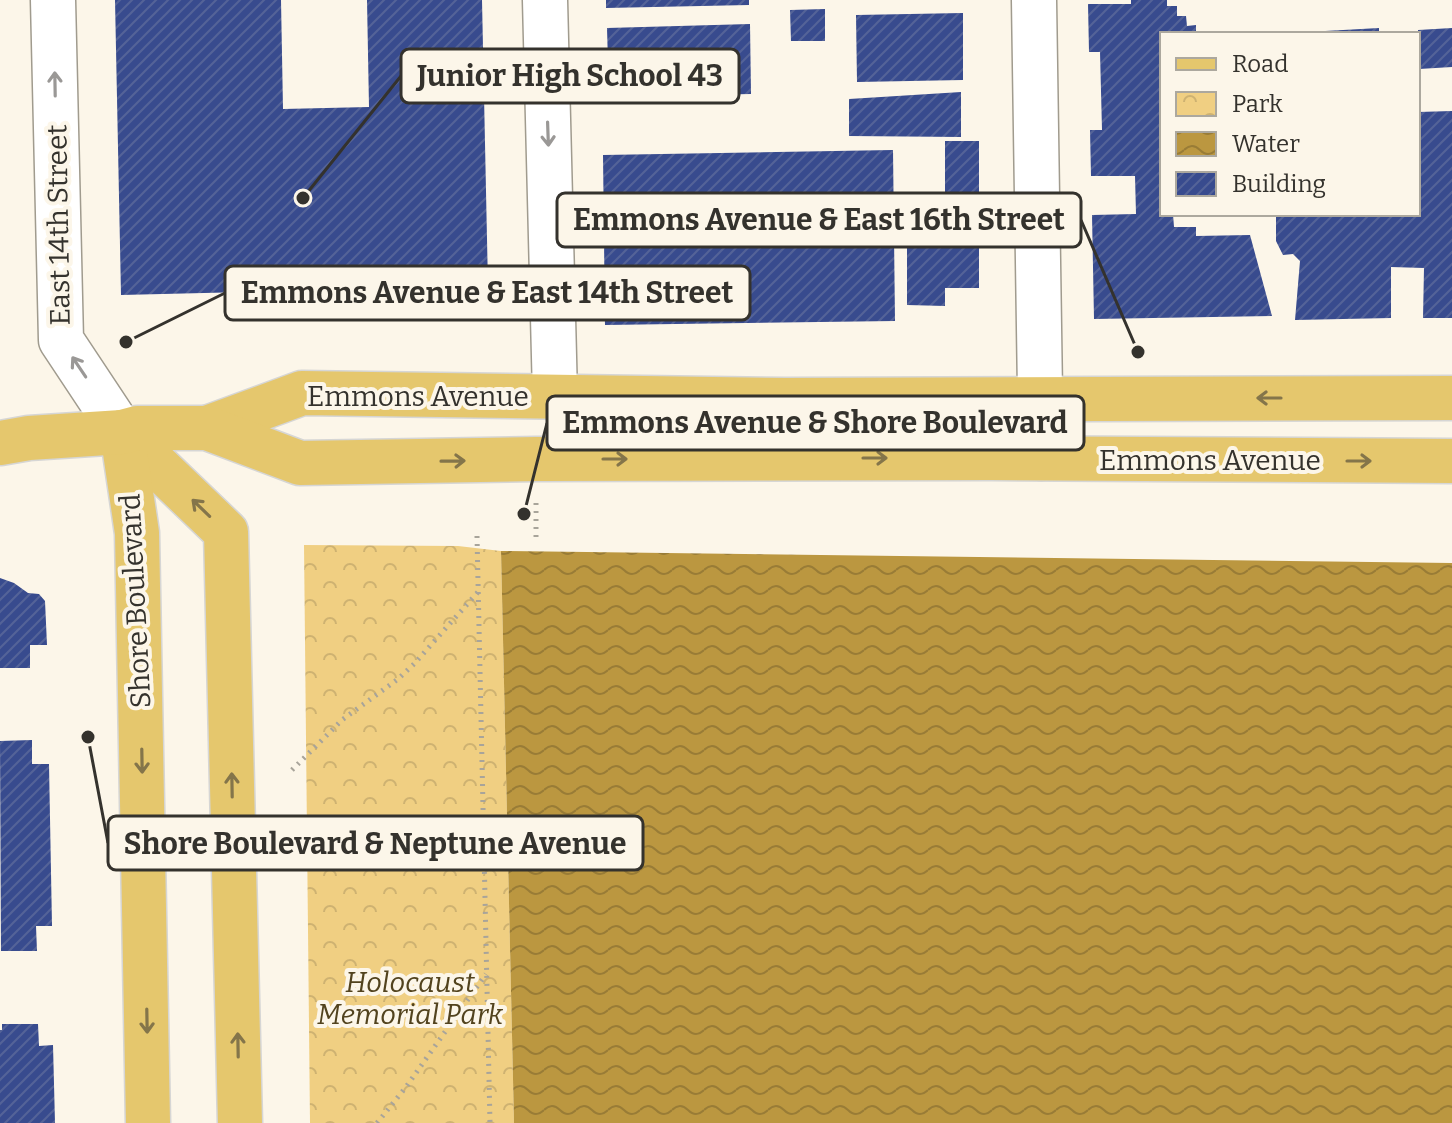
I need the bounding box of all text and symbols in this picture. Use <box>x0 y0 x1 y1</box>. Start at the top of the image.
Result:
legend <box>1160 32 1420 216</box>
callout: Junior High School 43 <box>401 49 739 103</box>
text: Road <box>1232 50 1288 78</box>
text: Junior High School 43 <box>415 58 723 94</box>
one-way arrow <box>47 71 63 98</box>
text: Park <box>1232 90 1283 118</box>
one-way arrow <box>541 120 556 147</box>
street label: East 14th Street <box>40 124 77 326</box>
text: Water <box>1232 130 1300 158</box>
text: Building <box>1232 170 1326 198</box>
callout: Emmons Avenue & East 16th Street <box>557 193 1081 247</box>
text: Emmons Avenue & East 16th Street <box>573 202 1065 238</box>
callout: Emmons Avenue & East 14th Street <box>225 266 750 320</box>
text: Emmons Avenue & East 14th Street <box>241 275 733 311</box>
one-way arrow <box>70 356 87 378</box>
street label: Emmons Avenue <box>307 380 529 413</box>
one-way arrow <box>1256 390 1283 406</box>
callout: Emmons Avenue & Shore Boulevard <box>547 396 1084 450</box>
text: Emmons Avenue & Shore Boulevard <box>562 405 1068 441</box>
street label: Emmons Avenue <box>1099 444 1321 477</box>
one-way arrow <box>601 451 628 467</box>
one-way arrow <box>861 451 888 466</box>
one-way arrow <box>439 453 466 468</box>
one-way arrow <box>1345 453 1372 468</box>
street label: Shore Boulevard <box>113 493 158 709</box>
one-way arrow <box>192 499 211 518</box>
one-way arrow <box>134 747 150 774</box>
one-way arrow <box>224 772 240 799</box>
callout: Shore Boulevard & Neptune Avenue <box>108 816 643 870</box>
text: Shore Boulevard & Neptune Avenue <box>124 826 626 862</box>
park label: Holocaust Memorial Park <box>317 966 504 1031</box>
one-way arrow <box>139 1007 154 1034</box>
one-way arrow <box>230 1032 246 1059</box>

